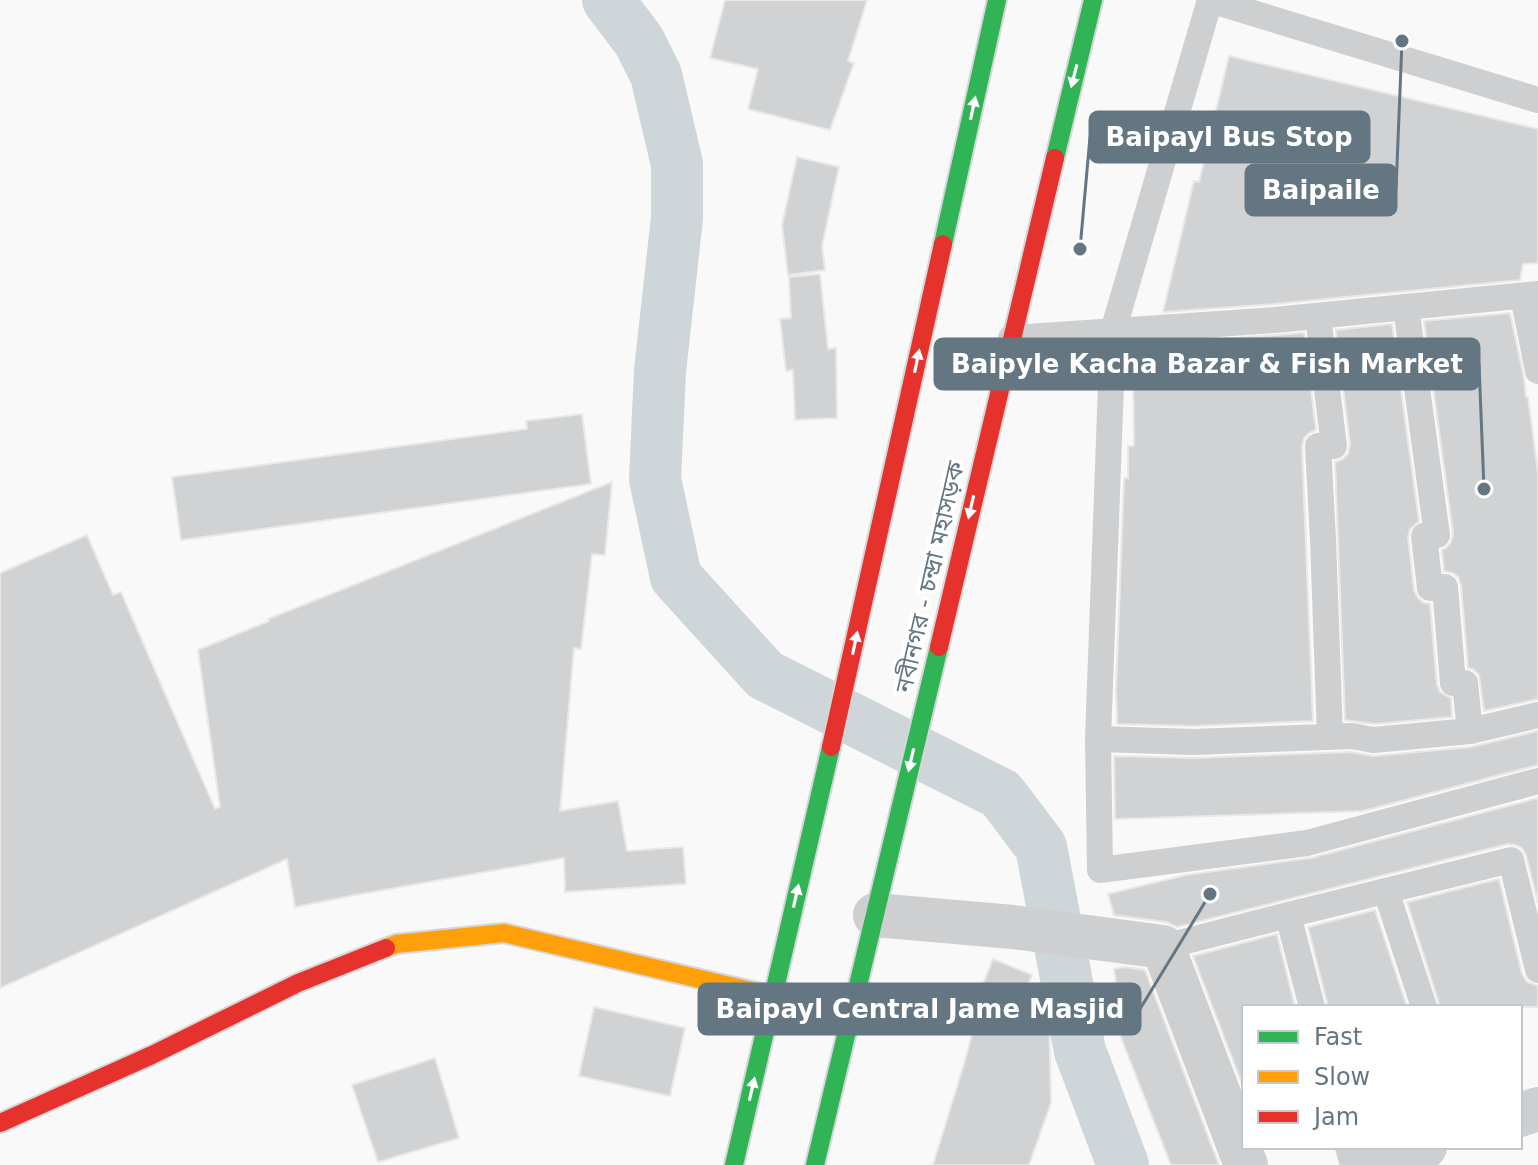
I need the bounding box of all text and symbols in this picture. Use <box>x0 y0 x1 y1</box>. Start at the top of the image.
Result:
one-way arrow <box>1068 63 1080 88</box>
one-way arrow <box>967 95 980 120</box>
callout: Baipayl Bus Stop <box>1090 112 1369 162</box>
text: Baipayl Bus Stop <box>1105 122 1353 152</box>
callout: Baipaile <box>1246 165 1396 215</box>
text: Baipaile <box>1262 175 1380 205</box>
callout: Baipyle Kacha Bazar & Fish Market <box>935 339 1479 389</box>
one-way arrow <box>911 349 924 374</box>
text: Baipyle Kacha Bazar & Fish Market <box>951 349 1463 379</box>
street label: নবীনগর - চন্দ্রা মহাসড়ক <box>890 458 970 696</box>
one-way arrow <box>964 494 977 519</box>
one-way arrow <box>849 630 862 655</box>
one-way arrow <box>905 747 917 772</box>
one-way arrow <box>791 884 803 909</box>
callout: Baipayl Central Jame Masjid <box>699 984 1140 1034</box>
text: Baipayl Central Jame Masjid <box>716 994 1124 1024</box>
legend <box>1242 1005 1522 1149</box>
text: Fast <box>1314 1023 1362 1051</box>
text: Slow <box>1314 1063 1370 1091</box>
one-way arrow <box>746 1076 758 1101</box>
text: Jam <box>1312 1103 1359 1131</box>

